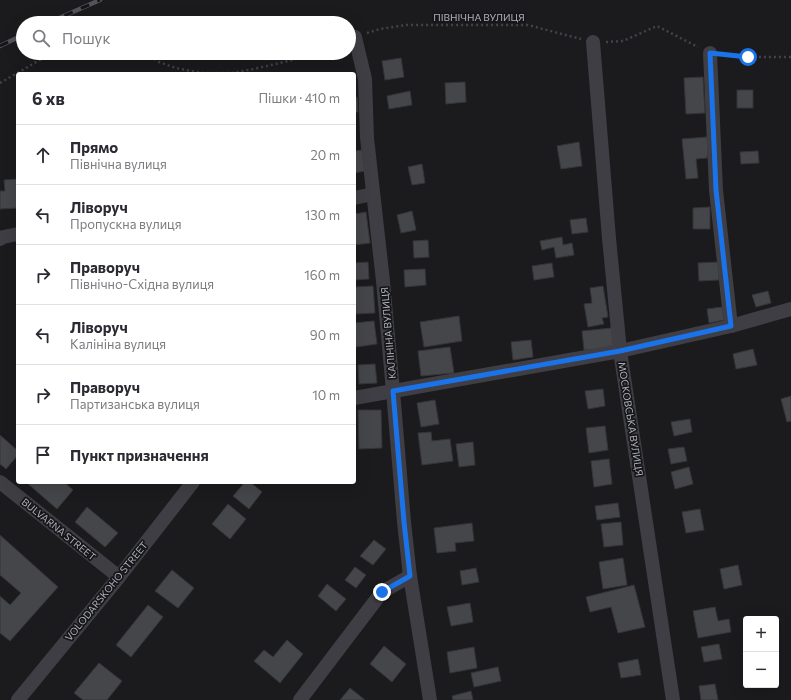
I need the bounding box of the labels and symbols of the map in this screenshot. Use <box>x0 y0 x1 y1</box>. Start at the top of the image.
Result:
street label: ПІВНІЧНА ВУЛИЦЯ <box>433 11 525 23</box>
route start <box>739 48 757 66</box>
street label: КАЛІНІНА ВУЛИЦЯ <box>378 287 398 379</box>
street label: МОСКОВСЬКА ВУЛИЦЯ <box>616 361 646 477</box>
street label: BULVARNA STREET <box>20 495 99 563</box>
street label: VOLODARSKOHO STREET <box>62 538 150 643</box>
route end <box>373 583 391 601</box>

